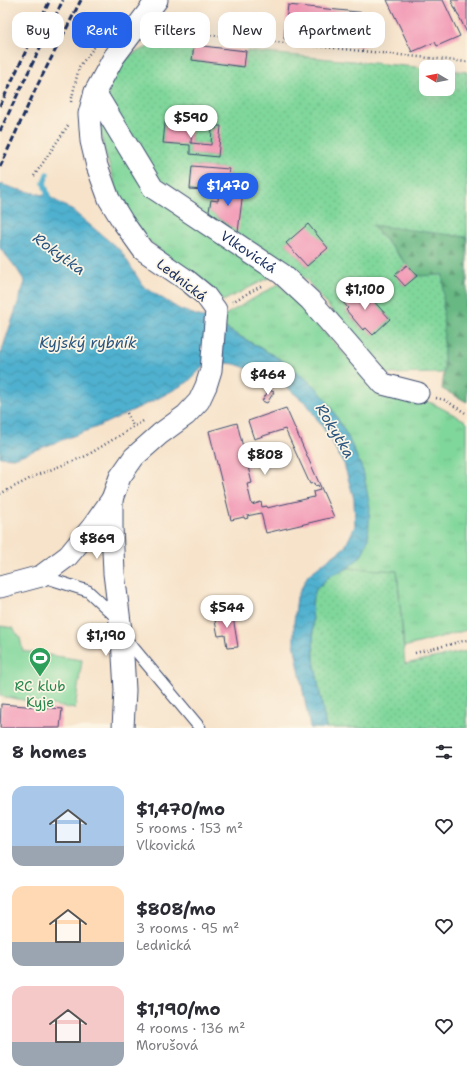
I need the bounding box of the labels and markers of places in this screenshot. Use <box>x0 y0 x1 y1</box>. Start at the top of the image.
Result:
pin: $590 <box>167 105 215 139</box>
pin: $1,470 <box>195 173 261 207</box>
pin: $1,100 <box>332 277 398 311</box>
pin: $464 <box>244 362 292 396</box>
pin: $808 <box>241 442 289 476</box>
pin: $869 <box>73 526 121 560</box>
pin: $544 <box>203 595 251 629</box>
pin: $1,190 <box>73 623 139 657</box>
sports icon: RC klub Kyje <box>27 645 53 678</box>
place label: RC klub Kyje <box>15 677 65 711</box>

